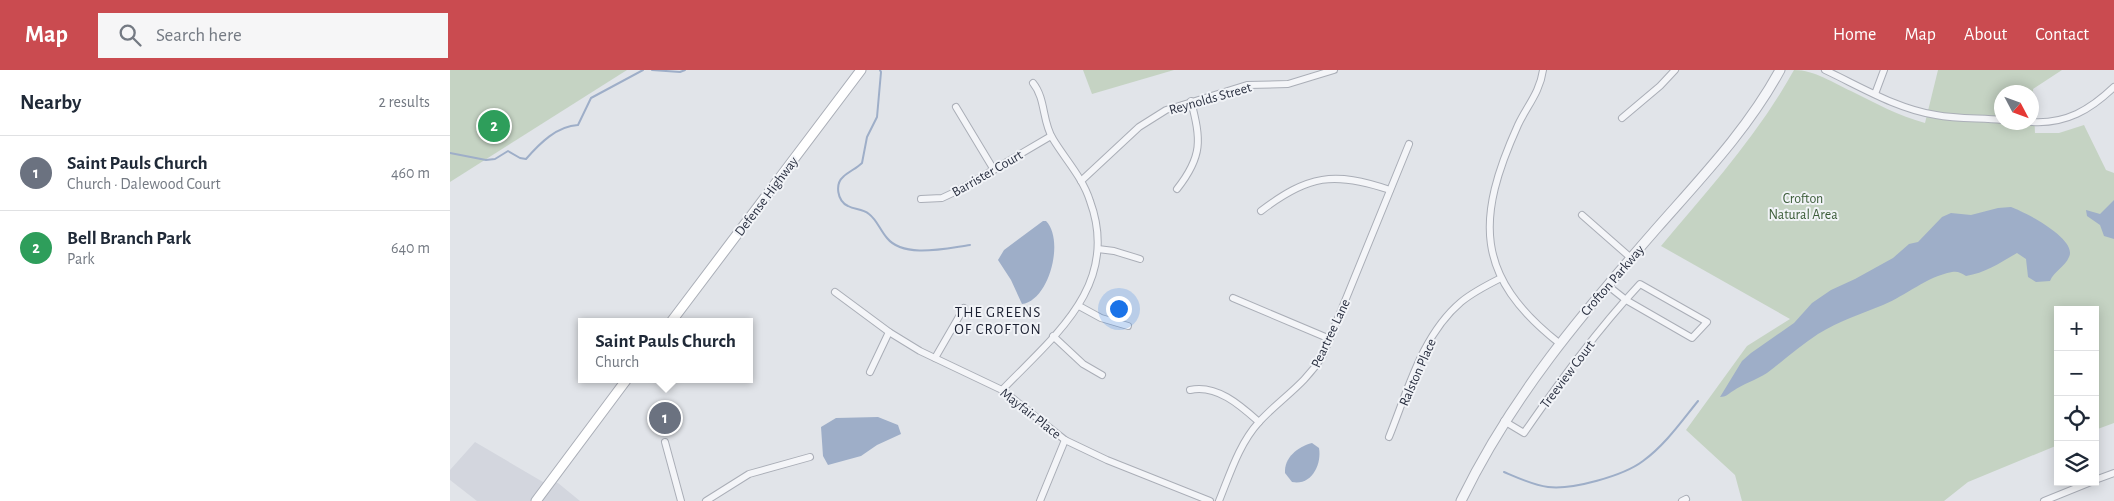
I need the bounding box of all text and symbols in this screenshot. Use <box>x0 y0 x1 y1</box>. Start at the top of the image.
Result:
search box <box>98 13 448 58</box>
icon: search <box>116 21 144 49</box>
text: Map <box>25 23 68 47</box>
text: Search here <box>156 26 242 45</box>
text: Home <box>1833 26 1876 44</box>
text: Map <box>1904 26 1936 44</box>
text: About <box>1964 26 2007 44</box>
text: Contact <box>2035 26 2089 44</box>
street label: Reynolds Street <box>1168 80 1254 117</box>
north arrow <box>1994 85 2039 130</box>
text: Nearby <box>20 92 81 113</box>
text: 2 results <box>378 94 430 110</box>
pin: 2 <box>478 107 510 145</box>
street label: Barrister Court <box>950 148 1026 200</box>
text: Saint Pauls Church <box>67 154 208 173</box>
street label: Defense Highway <box>733 154 801 239</box>
text: 1 <box>33 165 39 181</box>
text: 460 m <box>391 165 430 181</box>
text: Church · Dalewood Court <box>67 176 221 192</box>
park label: Crofton Natural Area <box>1768 192 1838 222</box>
text: Bell Branch Park <box>67 229 191 248</box>
text: 2 <box>32 240 40 256</box>
text: 640 m <box>391 240 430 256</box>
street label: Crofton Parkway <box>1578 243 1647 319</box>
text: Park <box>67 251 95 267</box>
your location <box>1106 296 1132 322</box>
street label: Peartree Lane <box>1309 297 1353 370</box>
district label: THE GREENS OF CROFTON <box>954 305 1042 337</box>
map controls <box>2054 306 2099 486</box>
button: + <box>2054 306 2099 351</box>
popup <box>578 318 753 383</box>
text: Saint Pauls Church <box>595 332 736 351</box>
street label: Ralston Place <box>1397 337 1439 408</box>
street label: Treeview Court <box>1538 338 1598 411</box>
button: − <box>2054 351 2099 396</box>
text: Church <box>595 354 639 370</box>
street label: Mayfair Place <box>997 386 1063 442</box>
button: locate <box>2054 396 2099 441</box>
pin: 1 <box>649 399 681 437</box>
button: layers <box>2054 441 2099 486</box>

